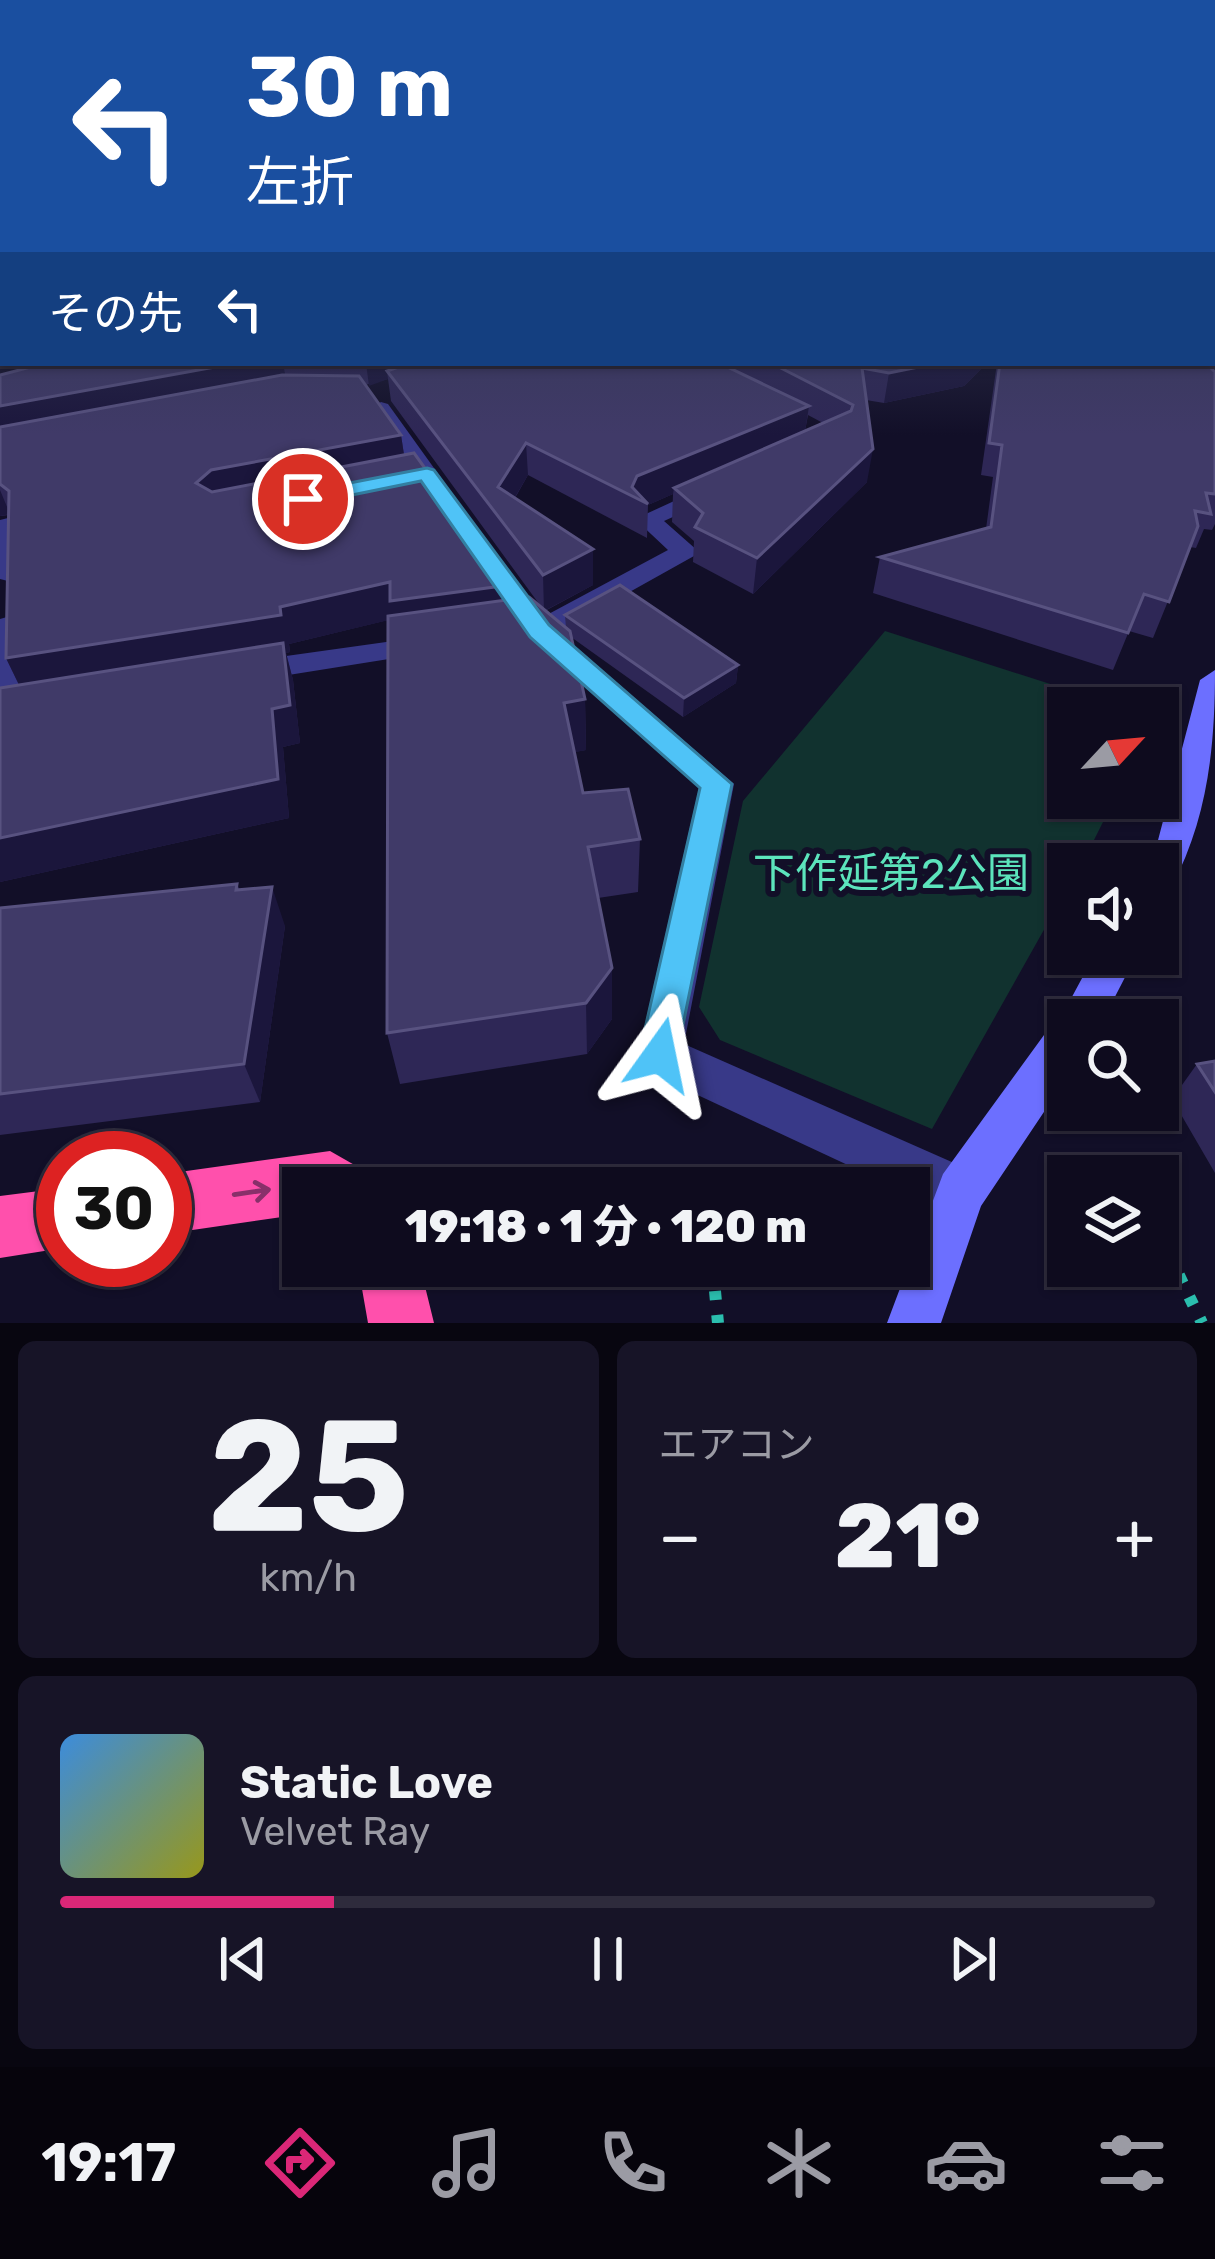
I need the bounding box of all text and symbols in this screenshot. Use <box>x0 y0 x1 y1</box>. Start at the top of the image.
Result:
text: 30 m <box>246 37 453 137</box>
icon: left <box>48 48 204 204</box>
text: 左折 <box>246 151 354 215</box>
icon: left <box>207 276 273 342</box>
text: その先 <box>48 287 183 340</box>
pin <box>252 448 354 550</box>
icon: arrive <box>270 466 336 532</box>
north arrow <box>1047 687 1179 819</box>
map controls <box>1047 687 1179 1287</box>
button: sound <box>1047 843 1179 975</box>
park label: 下作延第2公園 <box>753 849 1029 899</box>
position arrow <box>597 992 723 1118</box>
button: search <box>1047 999 1179 1131</box>
speed limit sign: 30 <box>36 1131 192 1287</box>
button: layers <box>1047 1155 1179 1287</box>
one-way arrow <box>232 1180 271 1203</box>
text: 19:18 · 1 分 · 120 m <box>405 1200 807 1253</box>
text: 25 <box>207 1384 409 1569</box>
text: エアコン <box>659 1422 815 1468</box>
text: 21° <box>835 1483 981 1590</box>
text: − <box>659 1497 701 1576</box>
text: + <box>1114 1497 1155 1576</box>
text: km/h <box>260 1555 357 1601</box>
text: Static Love <box>240 1756 493 1809</box>
text: Velvet Ray <box>240 1809 430 1855</box>
icon: previous <box>210 1926 276 1992</box>
icon: pause <box>575 1926 641 1992</box>
icon: next <box>940 1926 1006 1992</box>
icon: directions <box>258 2121 342 2205</box>
icon: music <box>425 2121 509 2205</box>
icon: phone <box>591 2121 675 2205</box>
icon: climate <box>757 2121 841 2205</box>
icon: car <box>924 2121 1008 2205</box>
icon: filters <box>1090 2121 1174 2205</box>
text: 19:17 <box>41 2131 176 2195</box>

